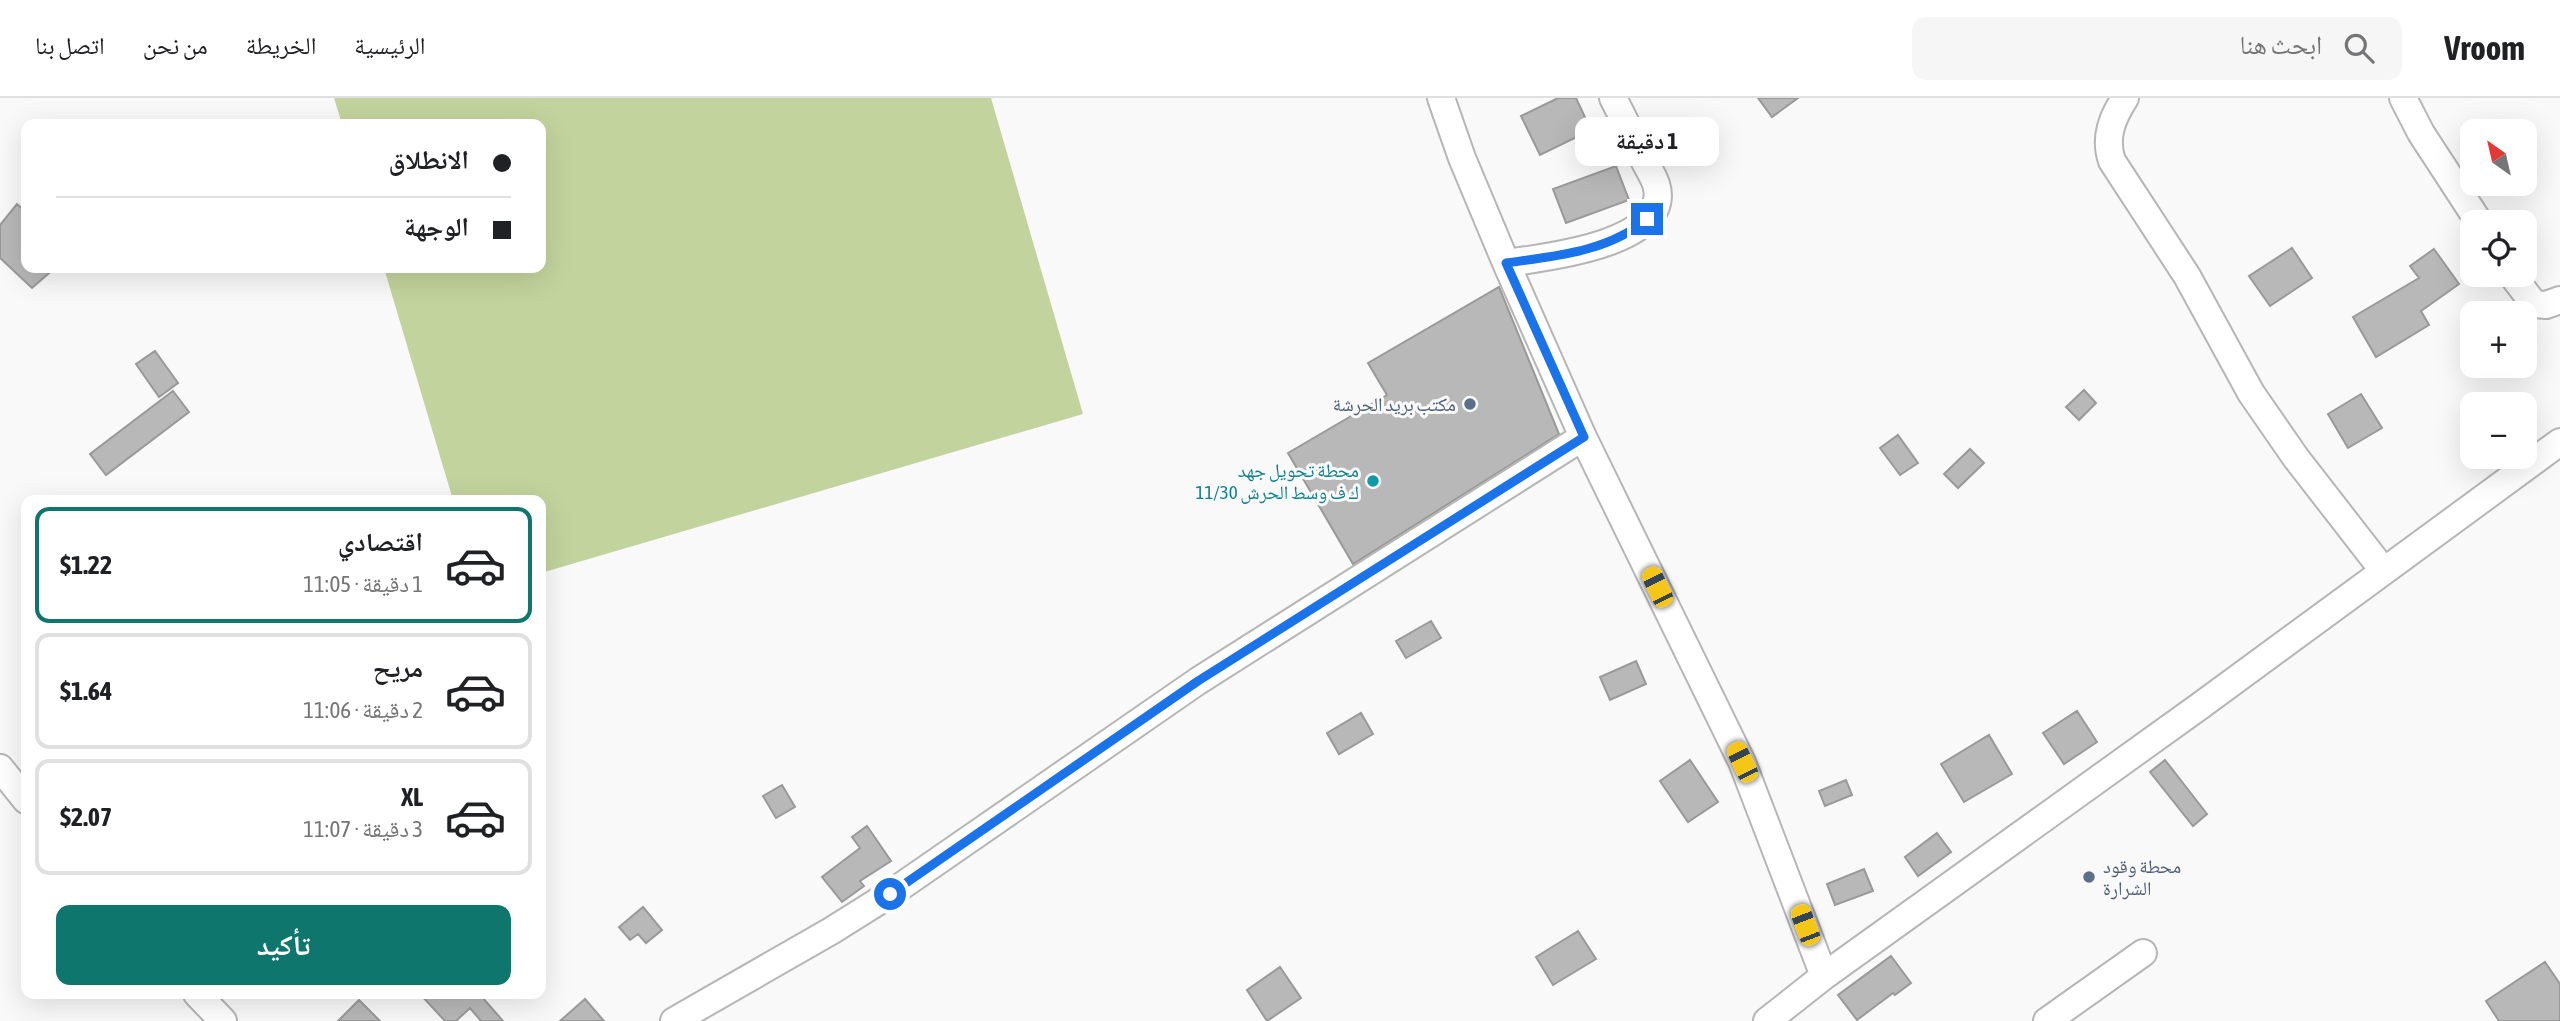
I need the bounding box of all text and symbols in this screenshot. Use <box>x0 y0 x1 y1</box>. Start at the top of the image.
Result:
search box <box>1912 17 2402 80</box>
icon: search <box>2340 29 2378 67</box>
text: Vroom <box>2444 29 2525 67</box>
text: ابحث هنا <box>2239 30 2322 60</box>
text: اتصل بنا <box>35 32 105 59</box>
text: من نحن <box>143 32 208 59</box>
text: الخريطة <box>246 32 316 59</box>
text: الرئيسية <box>354 32 425 59</box>
callout: 1 دقيقة <box>1575 117 1719 166</box>
north arrow <box>2460 119 2538 196</box>
map controls <box>2460 119 2537 469</box>
text: 1 دقيقة <box>1616 128 1678 154</box>
text: الانطلاق <box>389 145 469 175</box>
route end <box>1631 203 1663 235</box>
button: locate <box>2460 210 2537 287</box>
text: الوجهة <box>404 212 469 242</box>
button: + <box>2460 301 2537 378</box>
button: − <box>2460 392 2537 469</box>
place label: مكتب بريد الحرشة <box>1333 393 1456 416</box>
marker: مكتب بريد الحرشة <box>1462 396 1478 412</box>
place label: محطة تحويل جهد 11/30 ك ف وسط الحرش <box>1195 459 1359 504</box>
marker: محطة تحويل جهد 11/30 ك ف وسط الحرش <box>1365 473 1381 489</box>
text: اقتصادي <box>338 527 423 557</box>
icon: car <box>444 534 507 597</box>
text: $1.22 <box>60 550 112 580</box>
car <box>1639 564 1676 610</box>
text: 1 دقيقة · 11:05 <box>303 571 423 597</box>
text: مريح <box>373 653 423 683</box>
icon: car <box>444 660 507 723</box>
text: $1.64 <box>60 676 112 706</box>
text: 2 دقيقة · 11:06 <box>303 697 423 723</box>
car <box>1724 739 1761 785</box>
text: XL <box>401 782 423 812</box>
icon: car <box>444 786 507 849</box>
text: $2.07 <box>60 802 112 832</box>
text: 3 دقيقة · 11:07 <box>303 816 423 842</box>
place label: محطة وقود الشرارة <box>2103 855 2181 900</box>
marker: محطة وقود الشرارة <box>2081 869 2097 885</box>
route start <box>874 878 906 910</box>
car <box>1788 902 1823 948</box>
button: تأكيد <box>56 905 511 985</box>

